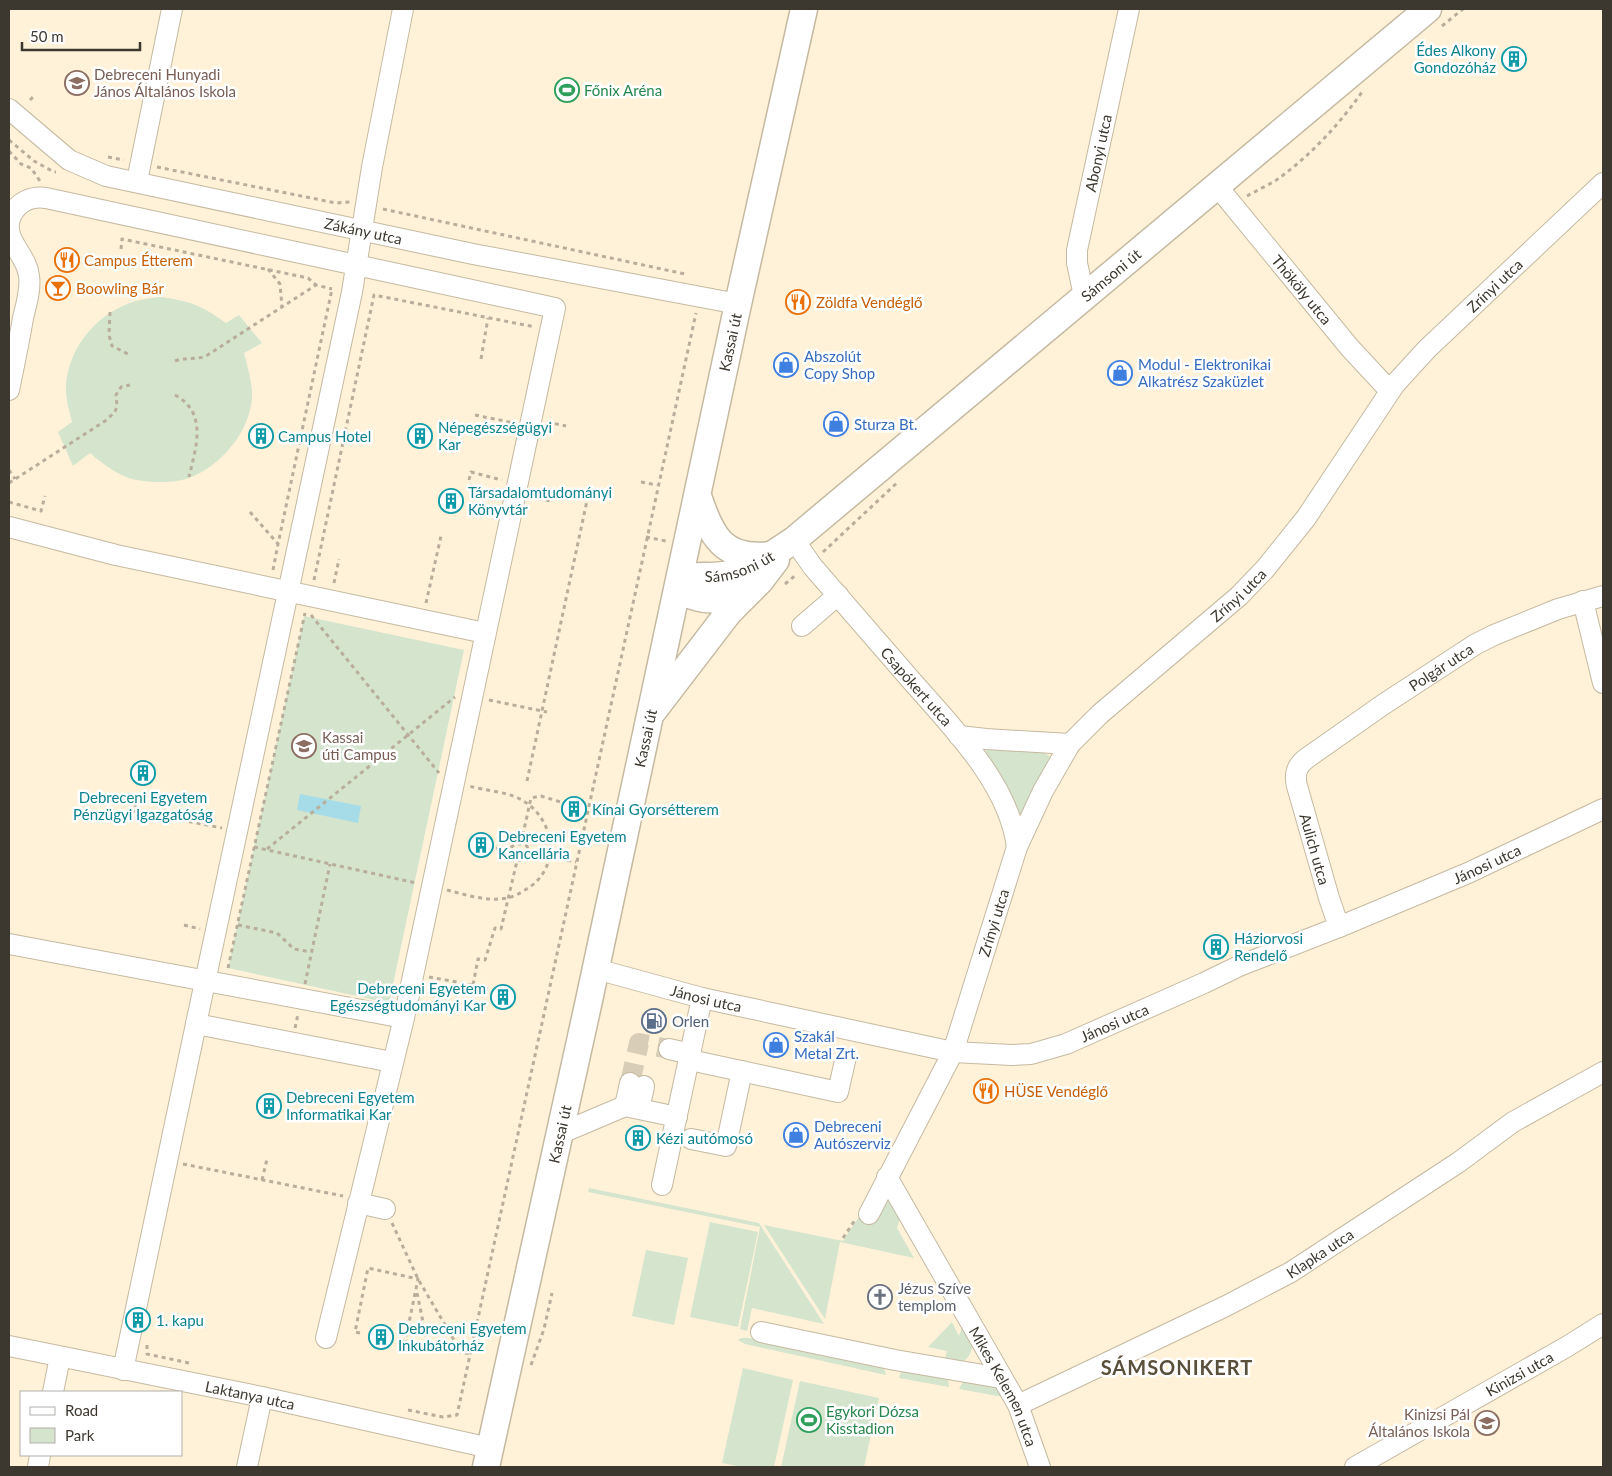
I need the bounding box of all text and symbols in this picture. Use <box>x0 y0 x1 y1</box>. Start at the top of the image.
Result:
scale bar <box>22 20 140 52</box>
text: 50 m <box>30 27 64 45</box>
place label: Édes Alkony Gondozóház <box>1414 41 1496 76</box>
building icon: Édes Alkony Gondozóház <box>1501 46 1527 72</box>
place label: Debreceni Hunyadi János Általános Iskola <box>94 65 236 100</box>
school or university icon: Debreceni Hunyadi János Általános Iskola <box>64 70 90 96</box>
sports icon: Főnix Aréna <box>554 77 580 103</box>
place label: Főnix Aréna <box>584 81 662 99</box>
street label: Abonyi utca <box>1081 113 1115 193</box>
street label: Zákány utca <box>323 214 404 248</box>
street label: Sámsoni út <box>1077 244 1145 305</box>
restaurant icon: Campus Étterem <box>54 247 80 273</box>
place label: Campus Étterem <box>84 251 193 269</box>
street label: Thököly utca <box>1268 251 1336 328</box>
street label: Zrínyi utca <box>1463 255 1526 316</box>
bar icon: Boowling Bár <box>45 275 71 301</box>
place label: Boowling Bár <box>76 279 164 297</box>
restaurant icon: Zöldfa Vendéglő <box>785 289 811 315</box>
place label: Zöldfa Vendéglő <box>816 293 923 311</box>
street label: Kassai út <box>715 311 745 373</box>
place label: Abszolút Copy Shop <box>804 347 875 382</box>
shop icon: Abszolút Copy Shop <box>773 352 799 378</box>
place label: Modul - Elektronikai Alkatrész Szaküzlet <box>1138 355 1271 390</box>
shop icon: Modul - Elektronikai Alkatrész Szaküzlet <box>1107 360 1133 386</box>
shop icon: Sturza Bt. <box>823 411 849 437</box>
place label: Sturza Bt. <box>854 415 917 433</box>
place label: Népegészségügyi Kar <box>438 418 552 453</box>
building icon: Campus Hotel <box>248 423 274 449</box>
building icon: Népegészségügyi Kar <box>407 423 433 449</box>
place label: Campus Hotel <box>278 427 371 445</box>
place label: Társadalomtudományi Könyvtár <box>468 483 612 518</box>
building icon: Társadalomtudományi Könyvtár <box>438 488 464 514</box>
street label: Sámsoni út <box>704 546 778 585</box>
street label: Zrínyi utca <box>1207 565 1270 625</box>
street label: Polgár utca <box>1405 639 1477 694</box>
street label: Csapókert utca <box>877 643 956 729</box>
street label: Kassai út <box>630 707 660 769</box>
place label: Kassai úti Campus <box>322 728 397 763</box>
school or university icon: Kassai úti Campus <box>291 733 317 759</box>
building icon: Debreceni Egyetem Pénzügyi Igazgatóság <box>130 760 156 786</box>
place label: Debreceni Egyetem Pénzügyi Igazgatóság <box>73 788 213 823</box>
building icon: Kínai Gyorsétterem <box>561 796 587 822</box>
place label: Kínai Gyorsétterem <box>592 800 719 818</box>
street label: Aulich utca <box>1296 811 1334 887</box>
place label: Debreceni Egyetem Kancellária <box>498 827 627 862</box>
building icon: Debreceni Egyetem Kancellária <box>468 832 494 858</box>
street label: Jánosi utca <box>1450 840 1524 887</box>
street label: Zrínyi utca <box>974 887 1012 959</box>
place label: Háziorvosi Rendelő <box>1234 929 1303 964</box>
building icon: Háziorvosi Rendelő <box>1203 934 1229 960</box>
place label: Debreceni Egyetem Egészségtudományi Kar <box>330 979 487 1014</box>
street label: Jánosi utca <box>669 981 743 1015</box>
building icon: Debreceni Egyetem Egészségtudományi Kar <box>490 984 516 1010</box>
street label: Jánosi utca <box>1077 1000 1151 1046</box>
fuel station icon: Orlen <box>641 1008 667 1034</box>
place label: Orlen <box>672 1012 709 1030</box>
place label: Szakál Metal Zrt. <box>794 1027 859 1062</box>
shop icon: Szakál Metal Zrt. <box>763 1032 789 1058</box>
restaurant icon: HÜSE Vendéglő <box>973 1078 999 1104</box>
place label: HÜSE Vendéglő <box>1004 1082 1108 1100</box>
place label: Debreceni Egyetem Informatikai Kar <box>286 1088 415 1123</box>
building icon: Debreceni Egyetem Informatikai Kar <box>256 1093 282 1119</box>
street label: Kassai út <box>544 1103 575 1165</box>
place label: Debreceni Autószerviz <box>814 1117 891 1152</box>
shop icon: Debreceni Autószerviz <box>783 1122 809 1148</box>
building icon: Kézi autómosó <box>625 1125 651 1151</box>
place label: Kézi autómosó <box>656 1129 753 1147</box>
street label: Klapka utca <box>1283 1225 1357 1282</box>
place label: Jézus Szíve templom <box>898 1279 971 1314</box>
church icon: Jézus Szíve templom <box>867 1284 893 1310</box>
building icon: 1. kapu <box>125 1307 151 1333</box>
place label: 1. kapu <box>156 1311 204 1329</box>
place label: Debreceni Egyetem Inkubátorház <box>398 1319 527 1354</box>
street label: Mikes Kelemen utca <box>966 1323 1041 1449</box>
building icon: Debreceni Egyetem Inkubátorház <box>368 1324 394 1350</box>
street label: Kinizsi utca <box>1482 1347 1556 1400</box>
district label: SÁMSONIKERT <box>1101 1355 1253 1379</box>
street label: Laktanya utca <box>204 1377 297 1413</box>
legend <box>20 1391 182 1456</box>
text: Road <box>65 1401 98 1419</box>
place label: Egykori Dózsa Kisstadion <box>826 1402 919 1437</box>
place label: Kinizsi Pál Általános Iskola <box>1368 1405 1470 1440</box>
sports icon: Egykori Dózsa Kisstadion <box>796 1407 822 1433</box>
school or university icon: Kinizsi Pál Általános Iskola <box>1474 1410 1500 1436</box>
text: Park <box>65 1426 95 1444</box>

